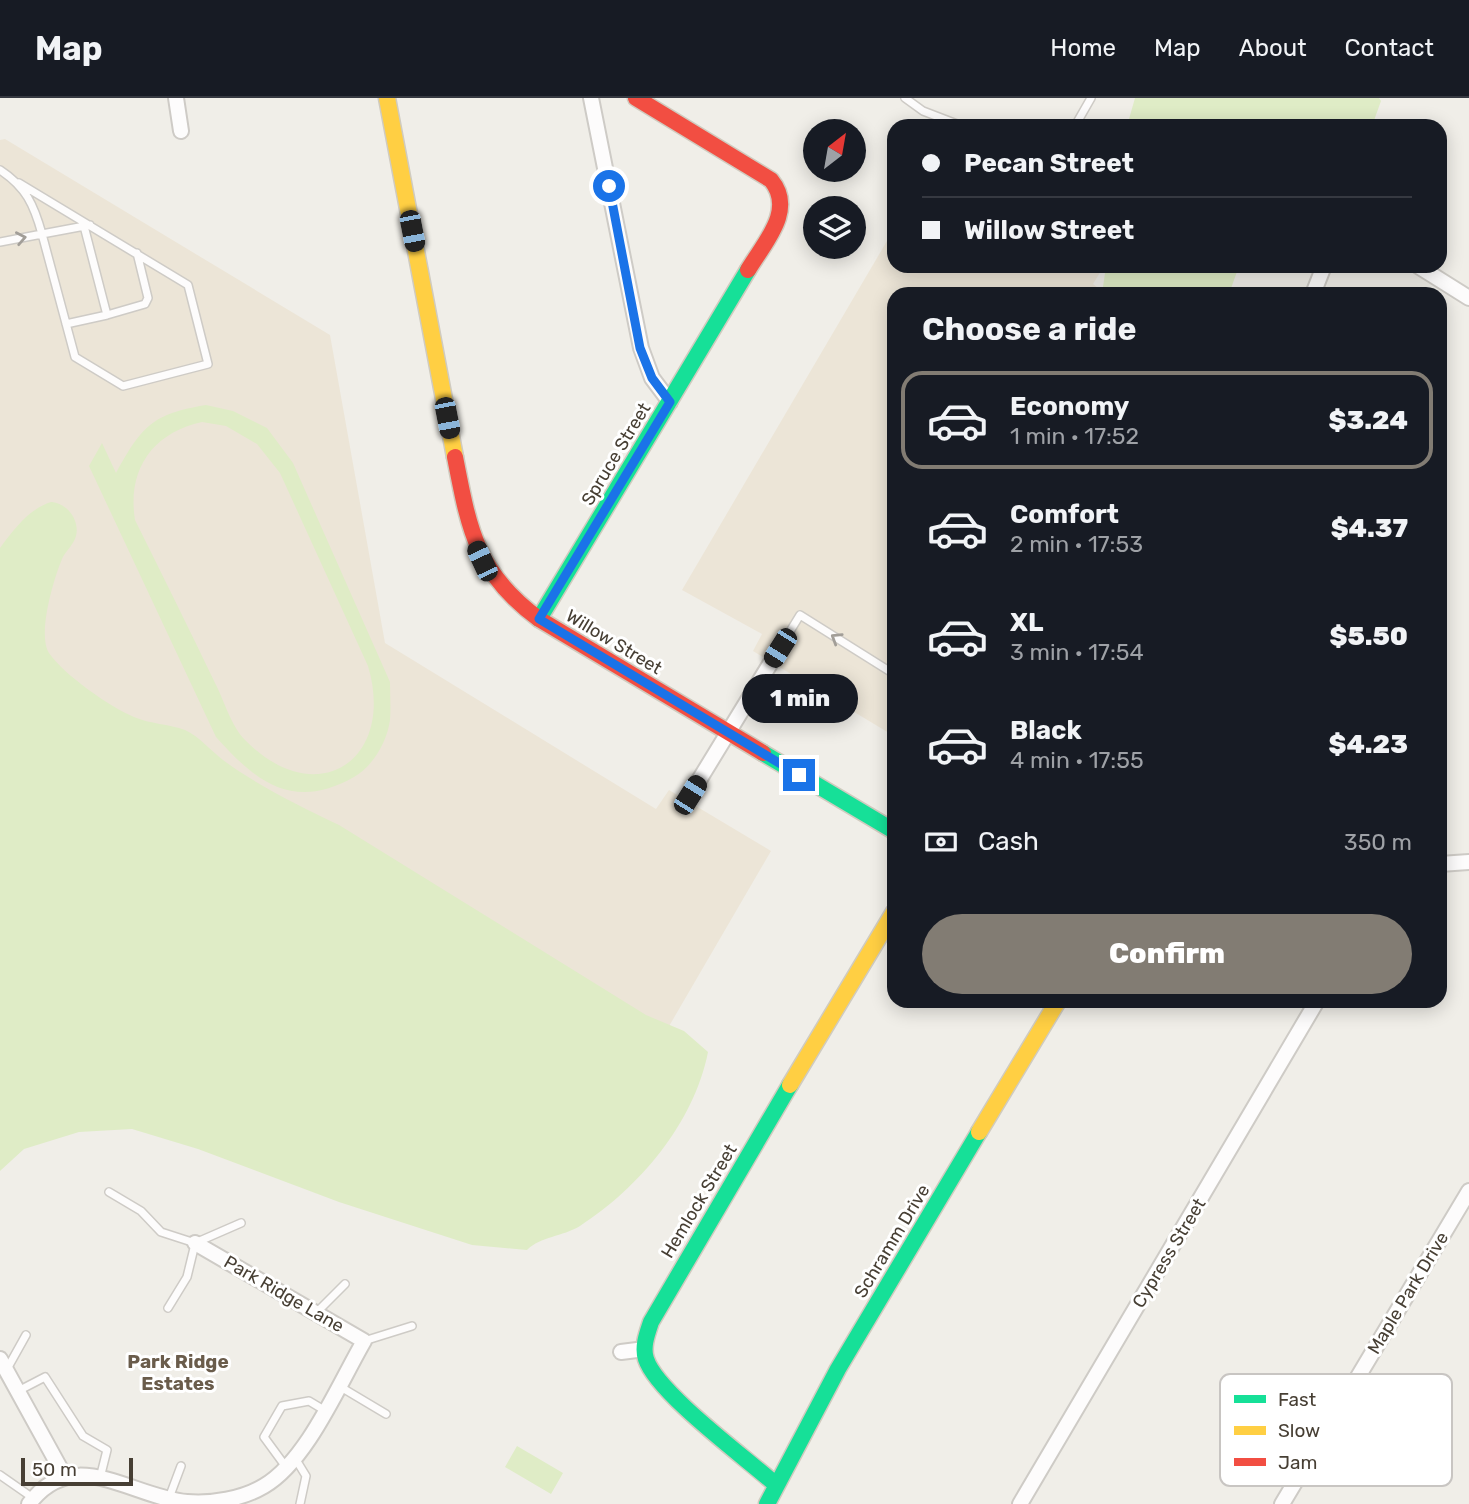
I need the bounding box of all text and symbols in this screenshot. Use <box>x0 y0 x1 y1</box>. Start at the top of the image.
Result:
text: Map <box>35 29 103 68</box>
text: Home <box>1050 34 1116 62</box>
text: Map <box>1154 34 1201 62</box>
text: About <box>1239 34 1307 62</box>
text: Contact <box>1345 34 1434 62</box>
north arrow <box>803 119 866 182</box>
map controls <box>803 119 866 259</box>
text: Pecan Street <box>964 148 1134 179</box>
route start <box>593 170 625 202</box>
button: layers <box>803 196 866 259</box>
car <box>398 208 427 254</box>
text: Willow Street <box>964 215 1134 246</box>
one-way arrow <box>15 231 27 246</box>
text: Choose a ride <box>922 310 1136 348</box>
icon: car <box>926 389 989 452</box>
text: Economy <box>1010 391 1129 422</box>
car <box>433 395 462 441</box>
street label: Spruce Street <box>577 399 655 509</box>
text: $3.24 <box>1329 405 1408 436</box>
text: 1 min · 17:52 <box>1010 422 1139 450</box>
icon: car <box>926 497 989 560</box>
text: Comfort <box>1010 499 1119 530</box>
text: $4.37 <box>1331 513 1408 544</box>
text: 2 min · 17:53 <box>1010 530 1143 558</box>
car <box>464 538 501 584</box>
street label: Willow Street <box>562 605 666 679</box>
icon: car <box>926 605 989 668</box>
text: XL <box>1010 607 1043 638</box>
text: $5.50 <box>1329 621 1408 652</box>
car <box>760 625 801 671</box>
one-way arrow <box>831 633 844 646</box>
text: 3 min · 17:54 <box>1010 638 1144 666</box>
callout: 1 min <box>741 674 857 722</box>
text: 1 min <box>770 684 830 712</box>
icon: car <box>926 713 989 776</box>
text: Black <box>1010 715 1082 746</box>
text: $4.23 <box>1329 729 1408 760</box>
text: 4 min · 17:55 <box>1010 746 1144 774</box>
route end <box>783 759 815 791</box>
car <box>670 772 711 818</box>
icon: cash <box>922 823 960 861</box>
text: Cash <box>978 826 1039 857</box>
text: 350 m <box>1344 828 1412 856</box>
button: Confirm <box>922 914 1412 994</box>
street label: Hemlock Street <box>656 1140 742 1262</box>
street label: Schramm Drive <box>849 1180 935 1302</box>
street label: Cypress Street <box>1128 1194 1210 1312</box>
street label: Maple Park Drive <box>1363 1228 1453 1358</box>
street label: Park Ridge Lane <box>220 1251 348 1337</box>
district label: Park Ridge Estates <box>127 1350 229 1395</box>
legend <box>1220 1374 1452 1486</box>
text: Fast <box>1278 1388 1317 1411</box>
text: Slow <box>1278 1419 1320 1442</box>
text: Jam <box>1278 1451 1317 1474</box>
scale bar <box>21 1455 133 1487</box>
text: 50 m <box>32 1458 77 1481</box>

